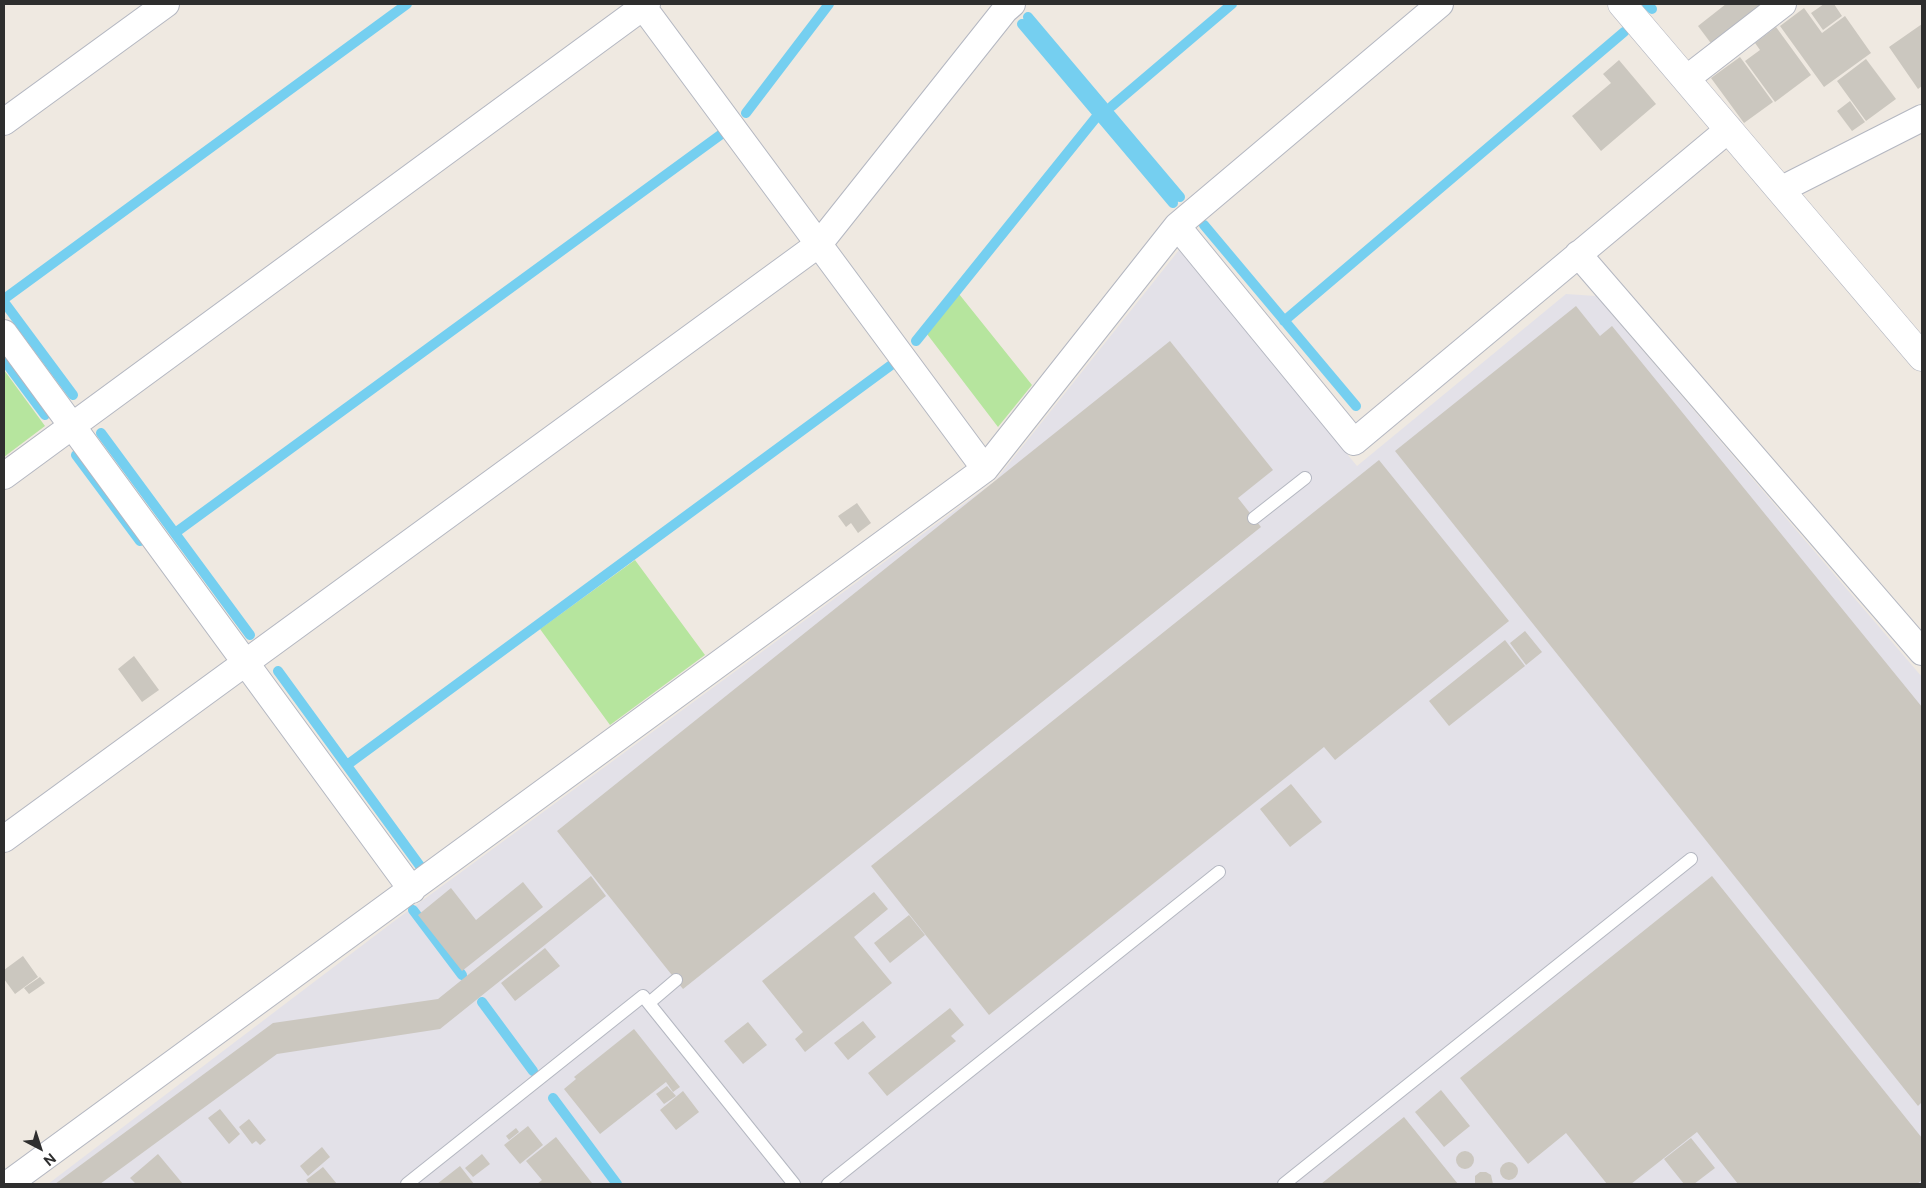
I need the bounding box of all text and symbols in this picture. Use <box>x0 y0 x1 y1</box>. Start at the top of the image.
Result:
north arrow <box>15 1123 65 1173</box>
text: N <box>40 1150 59 1169</box>

